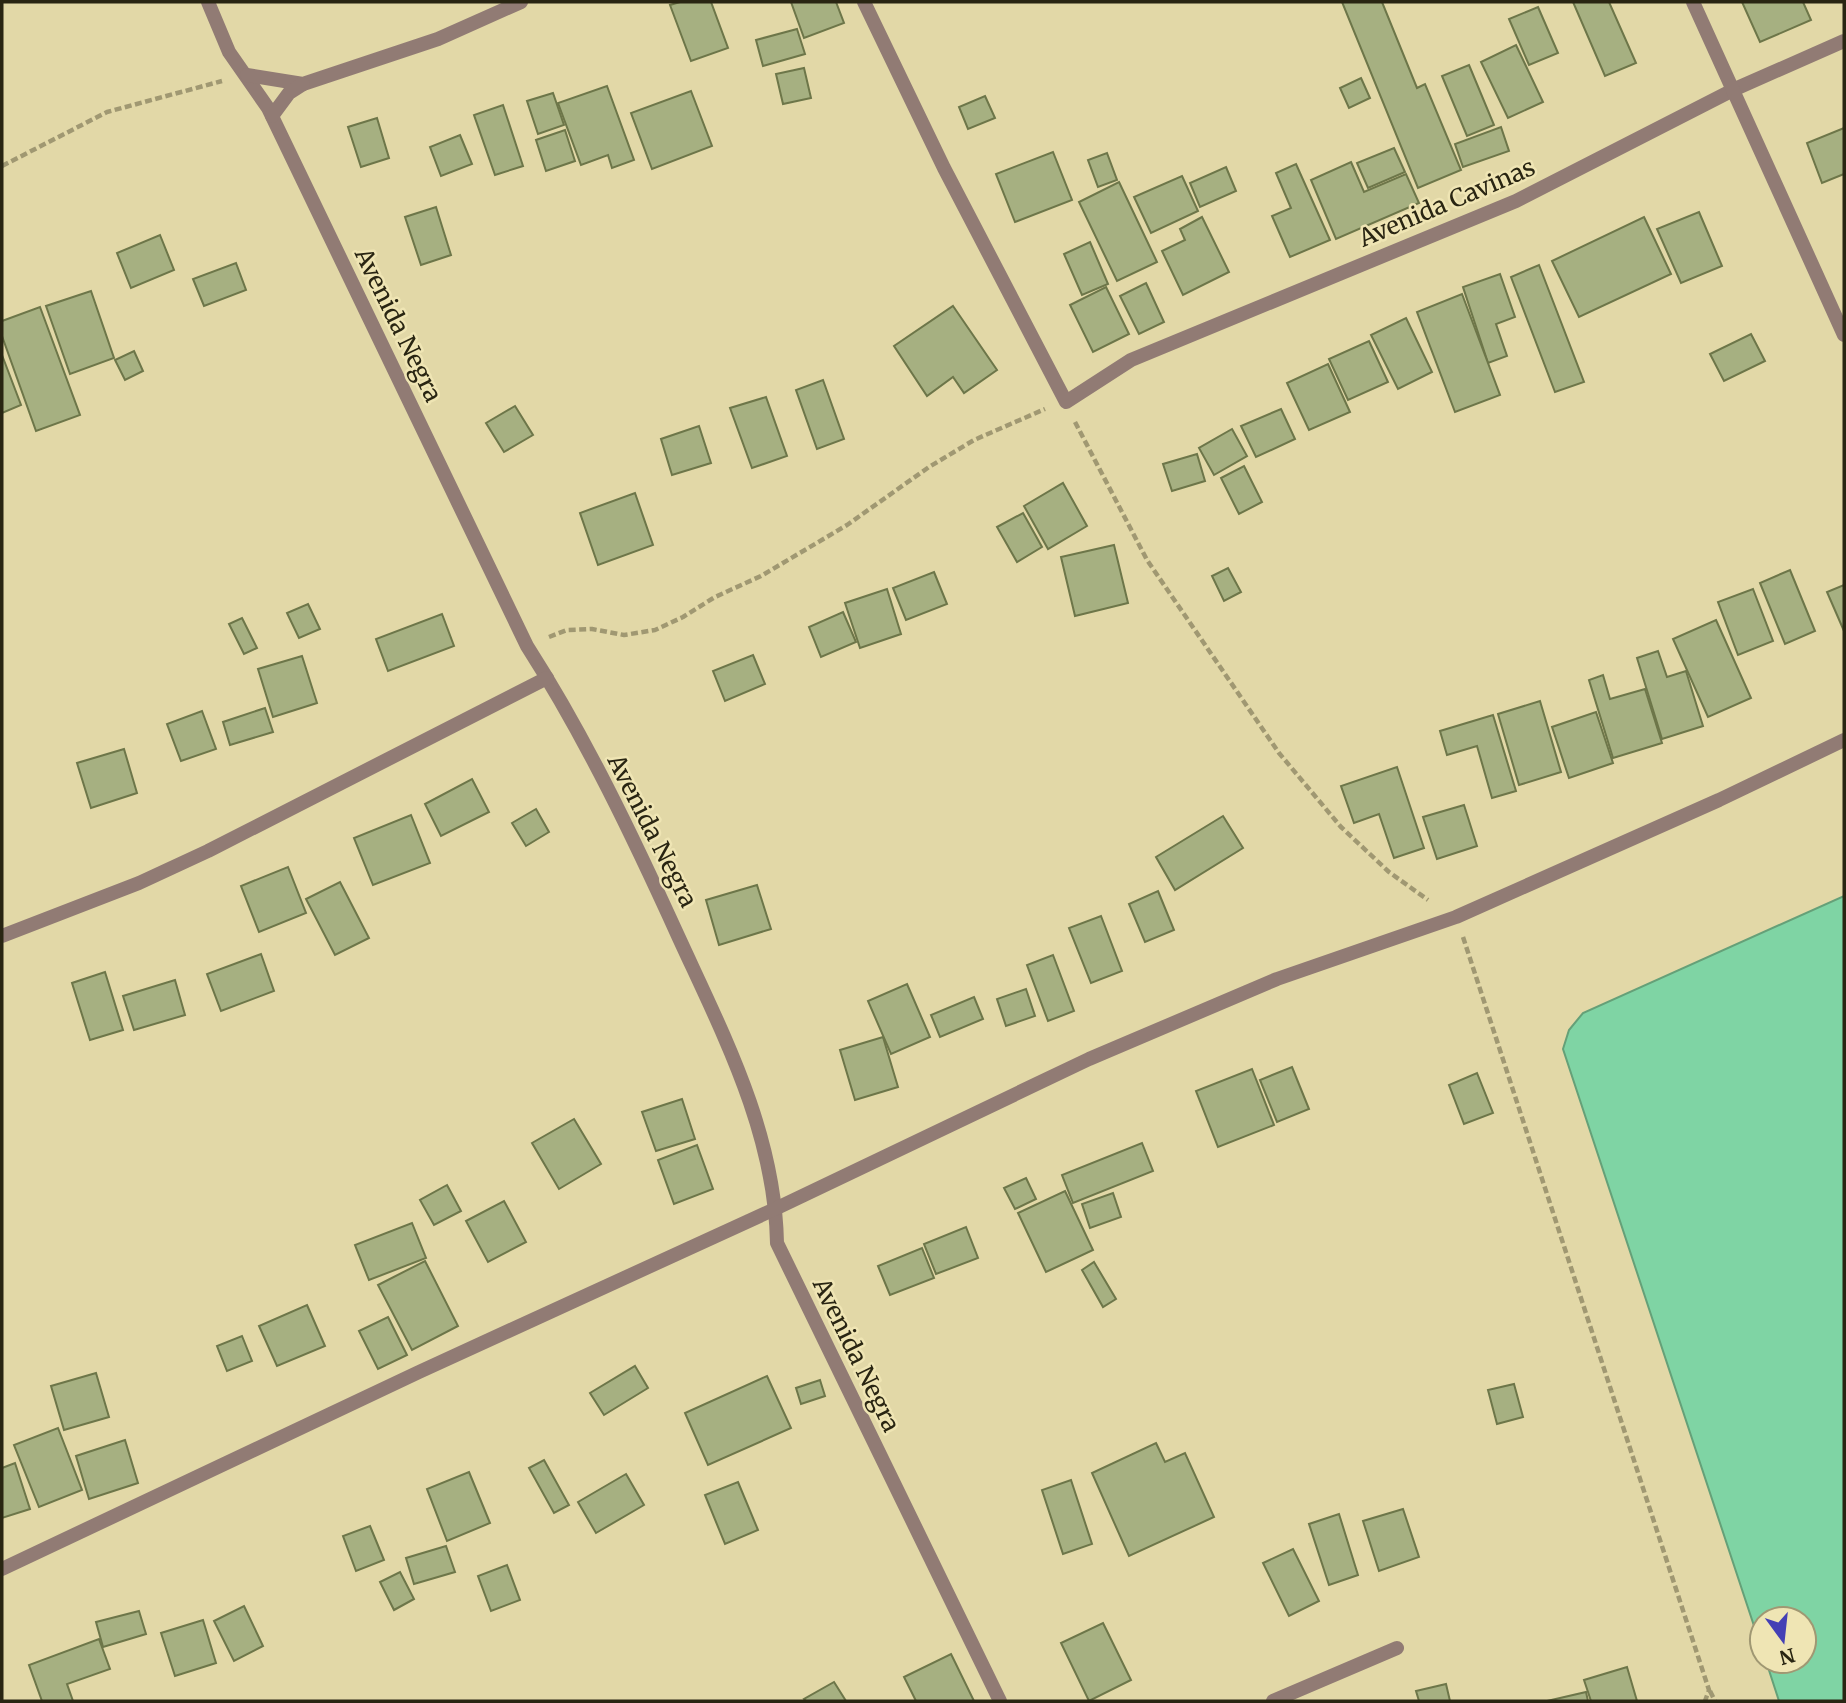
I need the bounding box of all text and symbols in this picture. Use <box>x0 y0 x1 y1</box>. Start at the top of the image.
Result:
street label: Avenida Cavinas <box>1353 151 1540 254</box>
street label: Avenida Negra <box>347 242 449 407</box>
street label: Avenida Negra <box>600 748 704 912</box>
street label: Avenida Negra <box>805 1272 907 1437</box>
north arrow <box>1748 1605 1818 1675</box>
text: N <box>1777 1643 1798 1670</box>

